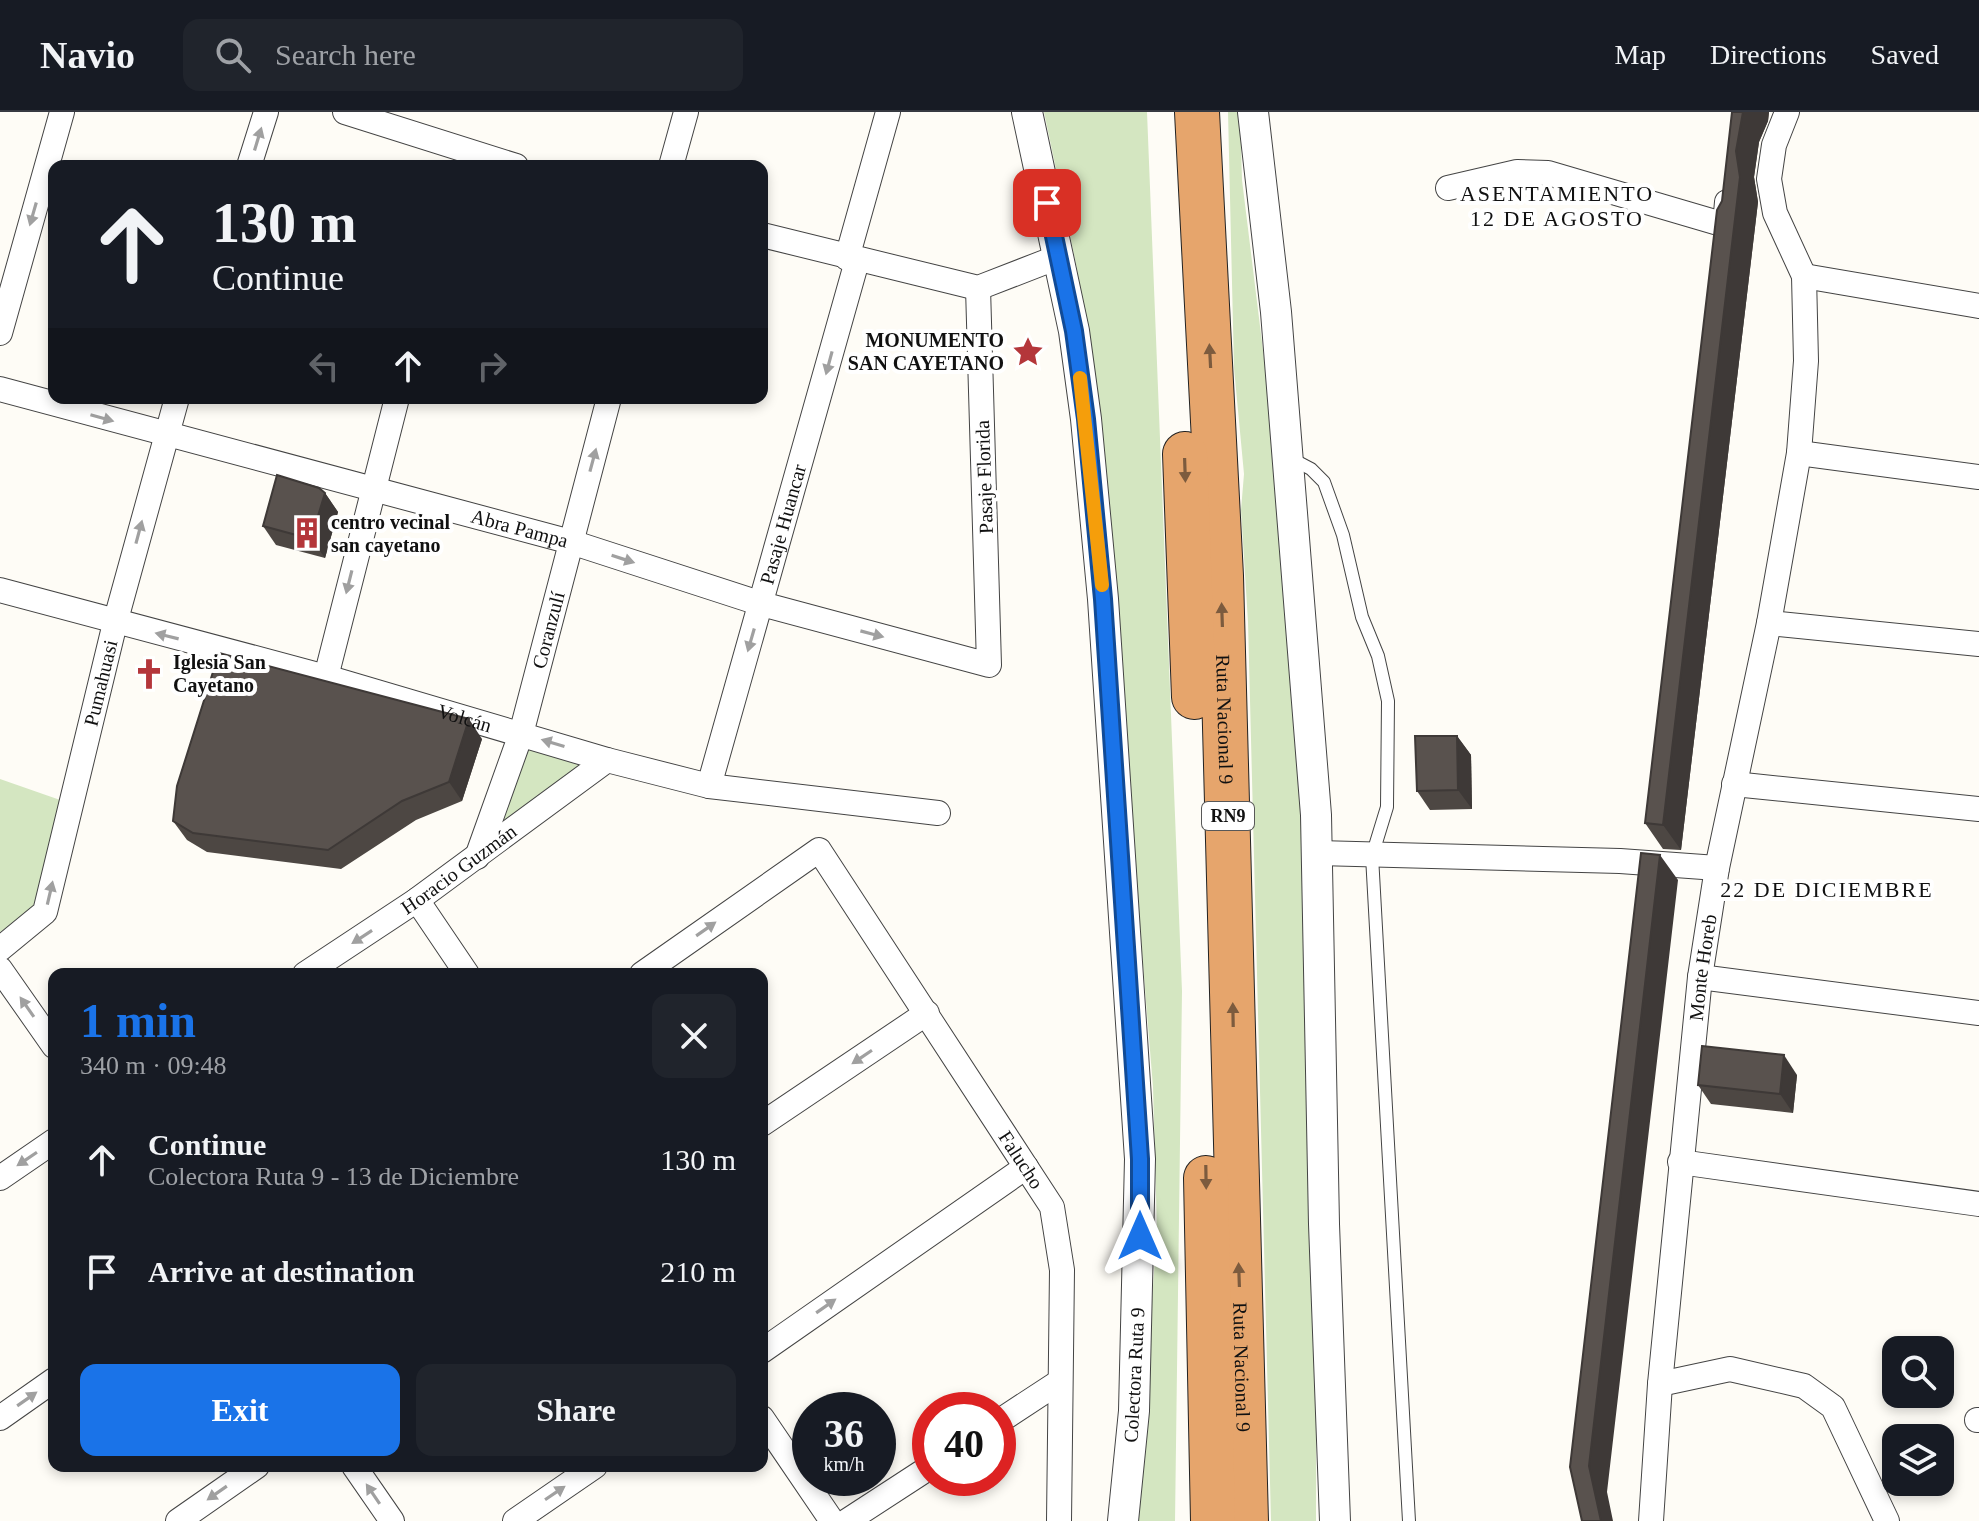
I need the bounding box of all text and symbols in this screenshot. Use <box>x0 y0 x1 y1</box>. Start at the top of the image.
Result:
search box <box>183 19 743 91</box>
icon: search <box>211 33 255 77</box>
text: Navio <box>40 34 135 76</box>
text: Search here <box>275 38 416 71</box>
text: Map <box>1615 39 1666 70</box>
text: Directions <box>1710 39 1827 70</box>
text: Saved <box>1871 39 1939 70</box>
one-way arrow <box>252 127 265 151</box>
pin <box>1013 169 1081 237</box>
icon: arrive <box>1025 181 1069 225</box>
district label: ASENTAMIENTO 12 DE AGOSTO <box>1460 181 1654 231</box>
icon: ahead <box>80 192 184 296</box>
text: 130 m <box>212 192 357 254</box>
one-way arrow <box>26 203 39 227</box>
text: Continue <box>212 258 344 298</box>
place label: MONUMENTO SAN CAYETANO <box>848 329 1004 374</box>
place icon: MONUMENTO SAN CAYETANO <box>1011 335 1045 369</box>
one-way arrow <box>1204 343 1217 368</box>
icon: left <box>302 344 346 388</box>
icon: ahead <box>386 344 430 388</box>
icon: right <box>470 344 514 388</box>
one-way arrow <box>822 350 834 375</box>
one-way arrow <box>90 412 114 425</box>
street label: Pasaje Florida <box>971 420 998 534</box>
one-way arrow <box>587 447 599 472</box>
one-way arrow <box>1179 458 1192 483</box>
street label: Pasaje Huancar <box>755 461 810 587</box>
street label: Abra Pampa <box>469 505 571 552</box>
place label: centro vecinal san cayetano <box>331 511 450 557</box>
building icon: centro vecinal san cayetano <box>290 516 324 550</box>
one-way arrow <box>133 519 146 543</box>
one-way arrow <box>611 553 635 566</box>
one-way arrow <box>343 570 355 595</box>
street label: Coranzulí <box>528 589 569 671</box>
one-way arrow <box>1216 602 1229 627</box>
one-way arrow <box>745 628 757 653</box>
one-way arrow <box>860 628 885 640</box>
one-way arrow <box>155 630 180 642</box>
street label: Pumahuasi <box>79 637 122 728</box>
place label: Iglesia San Cayetano <box>173 651 266 697</box>
street label: Ruta Nacional 9 <box>1212 654 1238 785</box>
church icon: Iglesia San Cayetano <box>132 657 166 691</box>
street label: Volcán <box>435 700 494 736</box>
one-way arrow <box>540 737 564 749</box>
road number: RN9 <box>1202 802 1254 830</box>
street label: Horacio Guzmán <box>397 820 520 918</box>
district label: 22 DE DICIEMBRE <box>1720 877 1934 902</box>
one-way arrow <box>44 880 56 905</box>
street label: Monte Horeb <box>1685 913 1721 1022</box>
one-way arrow <box>696 922 717 937</box>
one-way arrow <box>351 929 373 943</box>
text: 1 min <box>80 994 196 1047</box>
button: close <box>652 994 736 1078</box>
one-way arrow <box>20 997 35 1018</box>
one-way arrow <box>1227 1002 1239 1027</box>
one-way arrow <box>851 1049 873 1063</box>
text: 340 m · 09:48 <box>80 1051 227 1080</box>
street label: Falucho <box>994 1127 1048 1193</box>
text: Continue <box>148 1128 266 1161</box>
icon: ahead <box>80 1138 124 1182</box>
text: 130 m <box>660 1143 736 1176</box>
one-way arrow <box>16 1151 38 1166</box>
text: Colectora Ruta 9 - 13 de Diciembre <box>148 1162 519 1191</box>
one-way arrow <box>1200 1165 1213 1190</box>
position arrow <box>1098 1194 1182 1278</box>
icon: arrive <box>80 1250 124 1294</box>
text: Arrive at destination <box>148 1255 415 1288</box>
text: 210 m <box>660 1255 736 1288</box>
one-way arrow <box>1233 1262 1246 1287</box>
one-way arrow <box>816 1299 837 1314</box>
street label: Ruta Nacional 9 <box>1229 1302 1255 1432</box>
street label: Colectora Ruta 9 <box>1119 1307 1149 1443</box>
map controls <box>1882 1336 1954 1496</box>
button: search <box>1882 1336 1954 1408</box>
button: Exit <box>80 1364 400 1456</box>
button: Share <box>416 1364 736 1456</box>
one-way arrow <box>16 1392 38 1407</box>
speed limit sign: 40 <box>912 1392 1016 1496</box>
text: 36 <box>824 1411 864 1456</box>
button: layers <box>1882 1424 1954 1496</box>
text: km/h <box>823 1453 865 1475</box>
one-way arrow <box>366 1483 381 1504</box>
one-way arrow <box>207 1486 228 1501</box>
one-way arrow <box>544 1486 565 1501</box>

